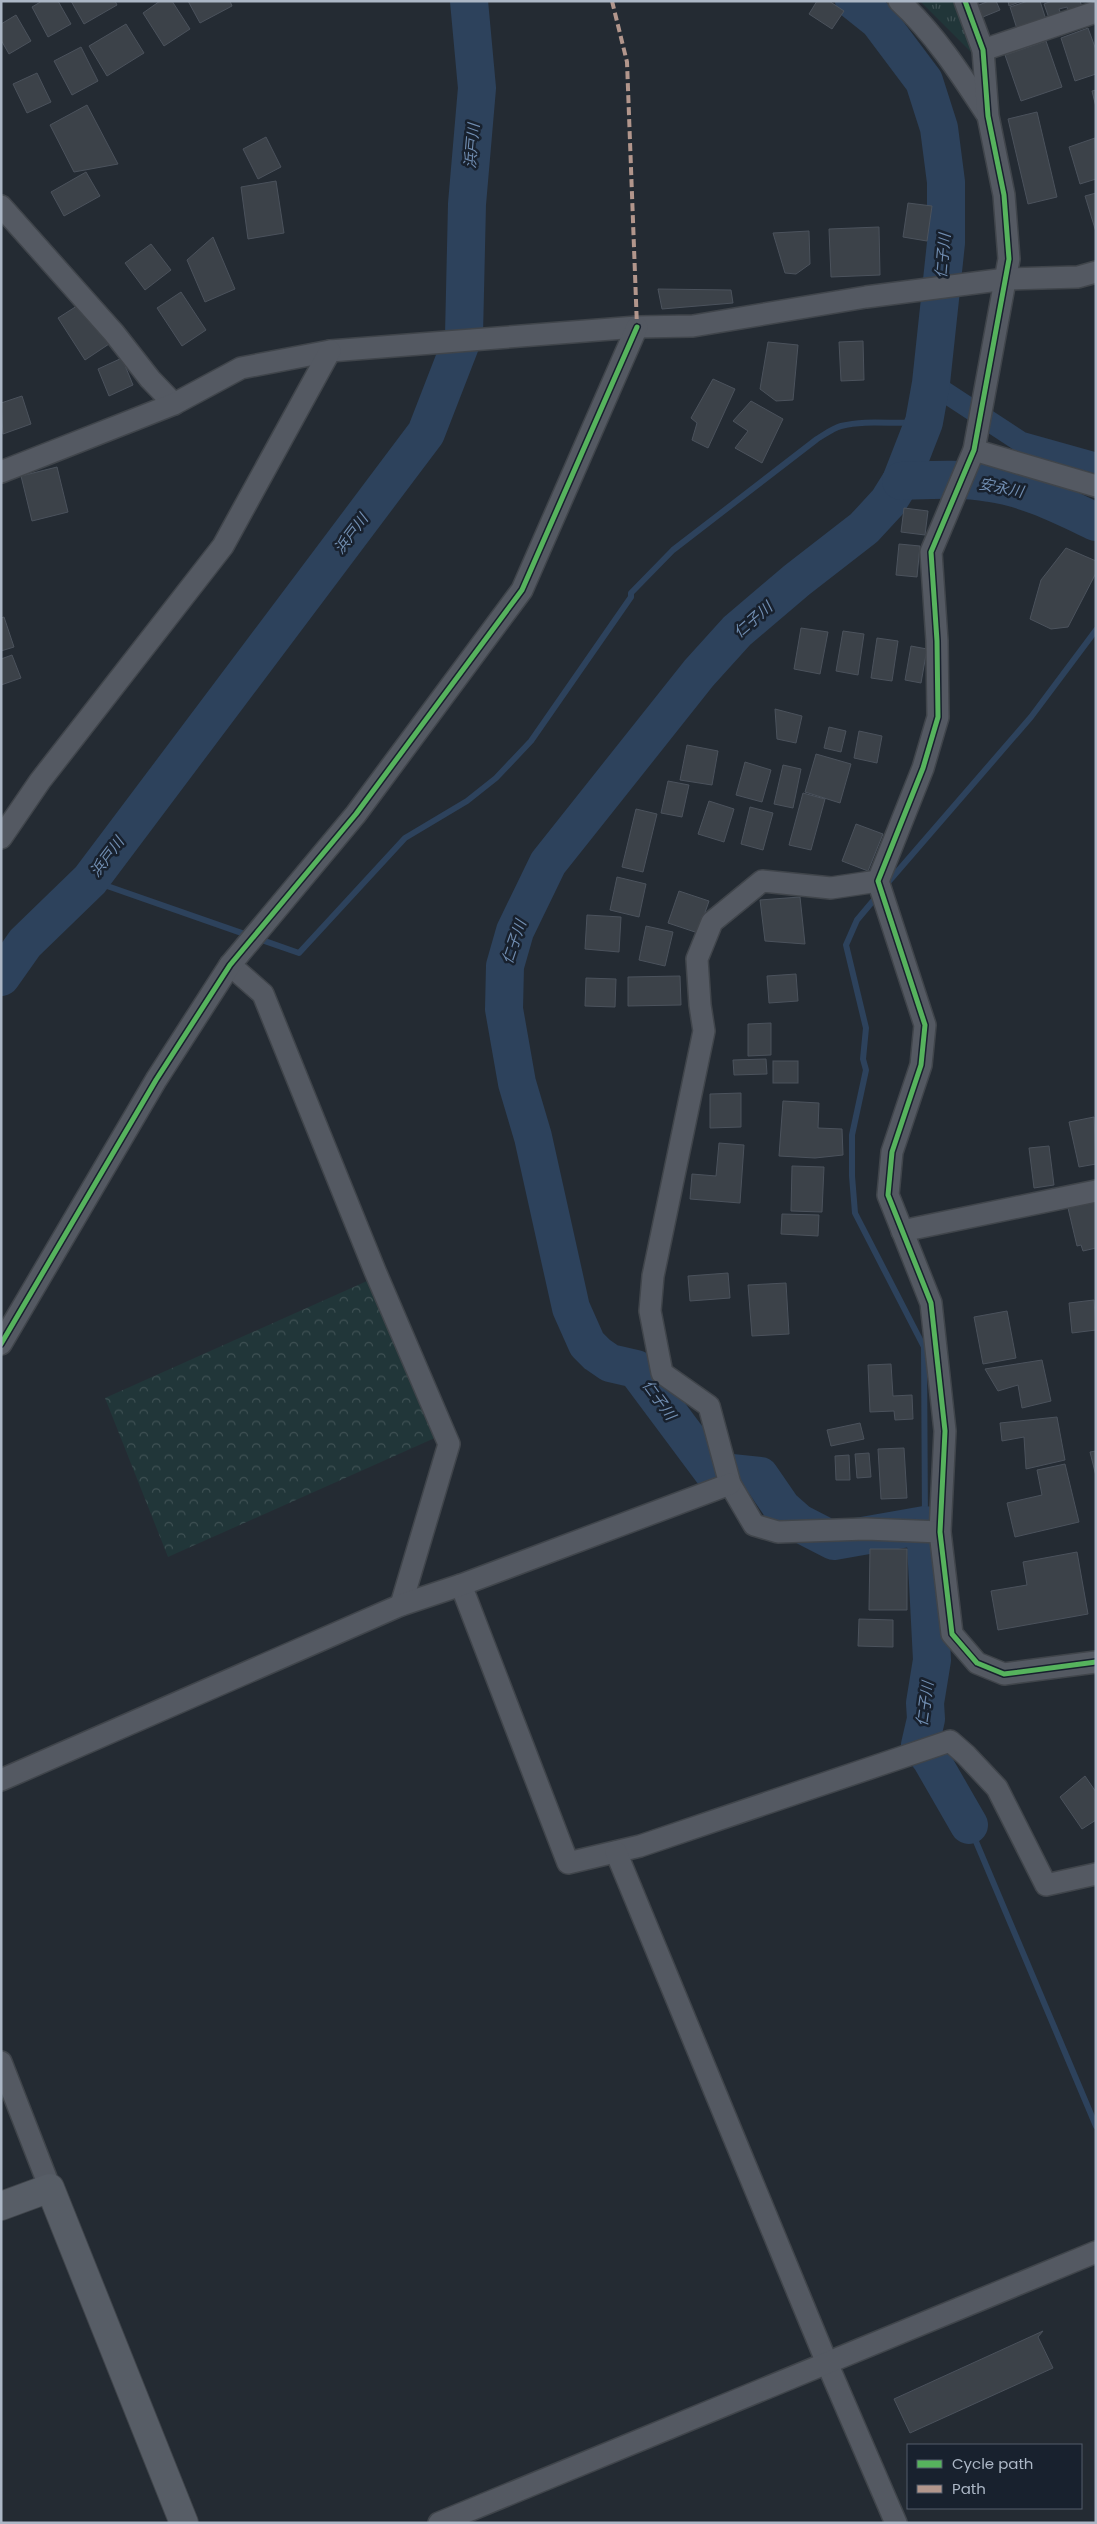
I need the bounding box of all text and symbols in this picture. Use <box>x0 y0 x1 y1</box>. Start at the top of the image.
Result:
water label: 浜戸川 <box>459 121 484 169</box>
water label: 仁子川 <box>930 231 955 279</box>
water label: 安永川 <box>977 473 1027 502</box>
water label: 浜戸川 <box>329 508 374 558</box>
water label: 仁子川 <box>729 596 778 642</box>
water label: 浜戸川 <box>85 831 130 881</box>
water label: 仁子川 <box>496 915 531 967</box>
water label: 仁子川 <box>638 1375 682 1426</box>
water label: 仁子川 <box>911 1678 938 1728</box>
legend <box>907 2444 1082 2509</box>
text: Cycle path <box>952 2453 1033 2474</box>
text: Path <box>952 2478 986 2499</box>

